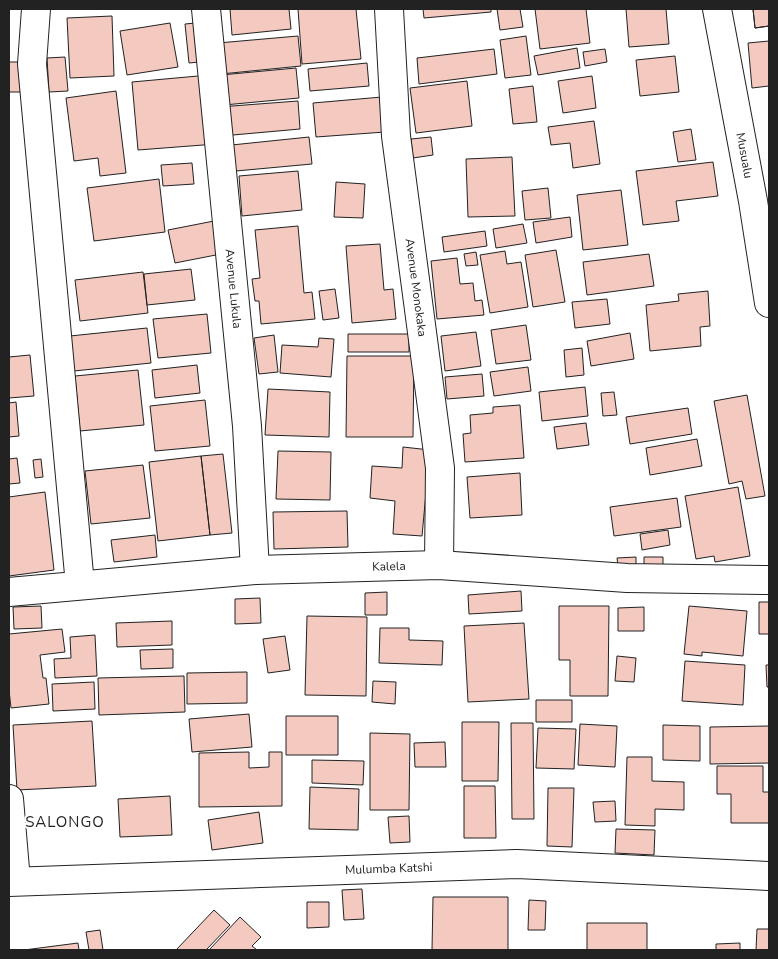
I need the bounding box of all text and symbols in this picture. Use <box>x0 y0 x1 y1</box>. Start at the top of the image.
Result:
street label: Musualu <box>732 131 757 180</box>
street label: Avenue Monokaka <box>402 237 431 338</box>
street label: Avenue Lukula <box>222 248 245 329</box>
street label: Kalela <box>372 558 406 575</box>
district label: SALONGO <box>25 812 105 832</box>
street label: Mulumba Katshi <box>345 859 433 878</box>

